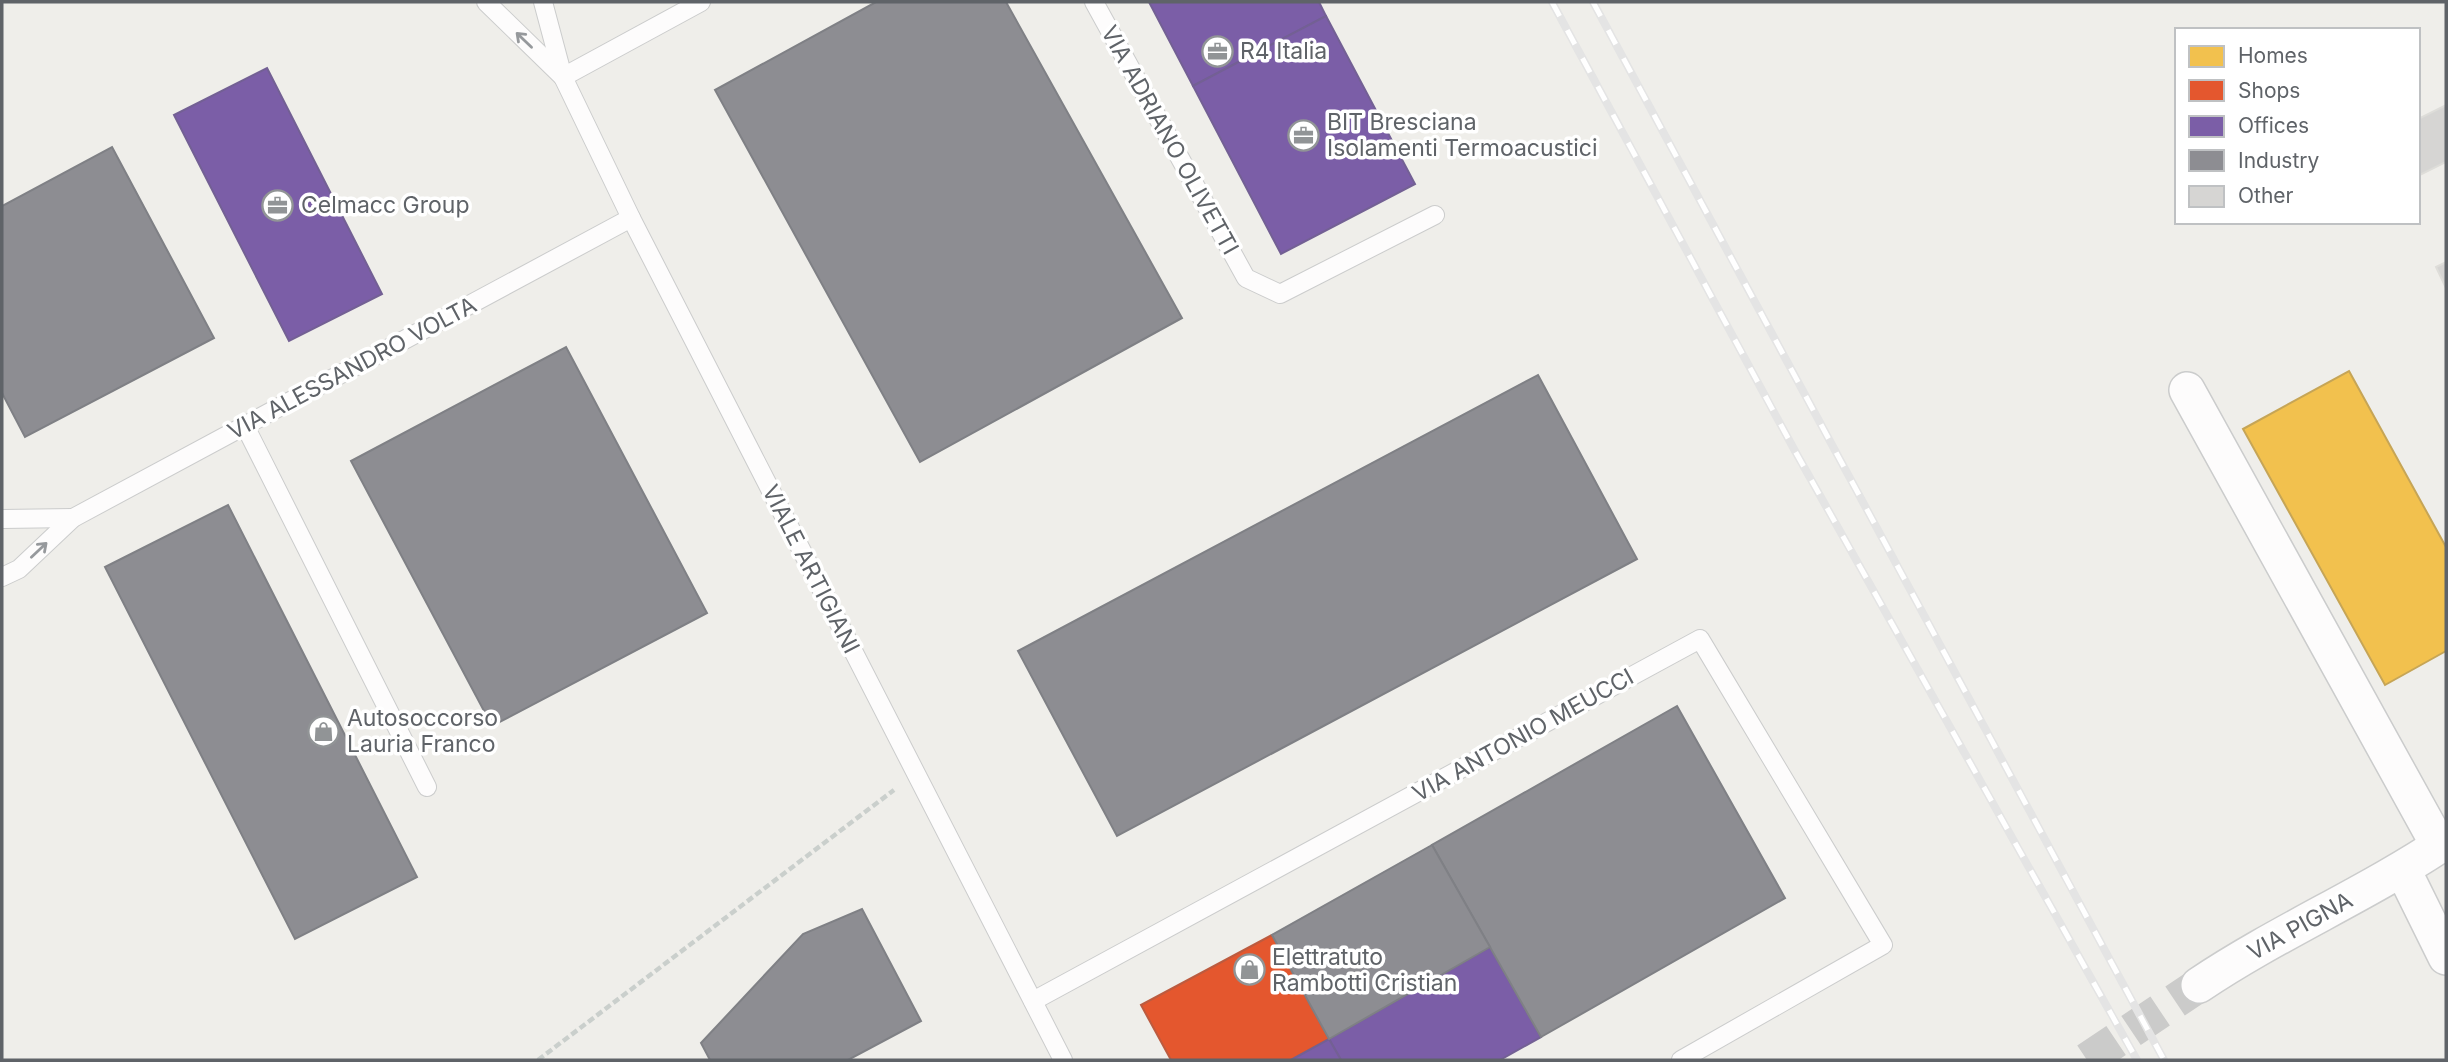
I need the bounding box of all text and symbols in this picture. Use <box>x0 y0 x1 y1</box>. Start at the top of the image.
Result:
street label: VIA ADRIANO OLIVETTI <box>1095 21 1245 259</box>
legend <box>2175 28 2420 224</box>
one-way arrow <box>516 31 533 48</box>
office icon: R4 Italia <box>1200 34 1234 68</box>
place label: R4 Italia <box>1240 37 1327 65</box>
text: Homes <box>2238 43 2308 68</box>
text: Shops <box>2238 78 2300 103</box>
place label: BIT Bresciana Isolamenti Termoacustici <box>1327 108 1598 162</box>
text: Offices <box>2238 113 2309 138</box>
office icon: BIT Bresciana Isolamenti Termoacustici <box>1287 118 1321 152</box>
text: Industry <box>2238 148 2320 173</box>
text: Other <box>2238 183 2294 208</box>
office icon: Celmacc Group <box>261 188 295 222</box>
place label: Celmacc Group <box>301 191 470 219</box>
street label: VIA ALESSANDRO VOLTA <box>223 290 481 445</box>
street label: VIALE ARTIGIANI <box>756 480 866 658</box>
one-way arrow <box>30 542 48 558</box>
street label: VIA ANTONIO MEUCCI <box>1408 663 1638 807</box>
place label: Autosoccorso Lauria Franco <box>347 704 498 758</box>
shop icon: Autosoccorso Lauria Franco <box>307 714 341 748</box>
street label: VIA PIGNA <box>2243 886 2357 966</box>
place label: Elettratuto Rambotti Cristian <box>1272 943 1457 997</box>
shop icon: Elettratuto Rambotti Cristian <box>1232 953 1266 987</box>

